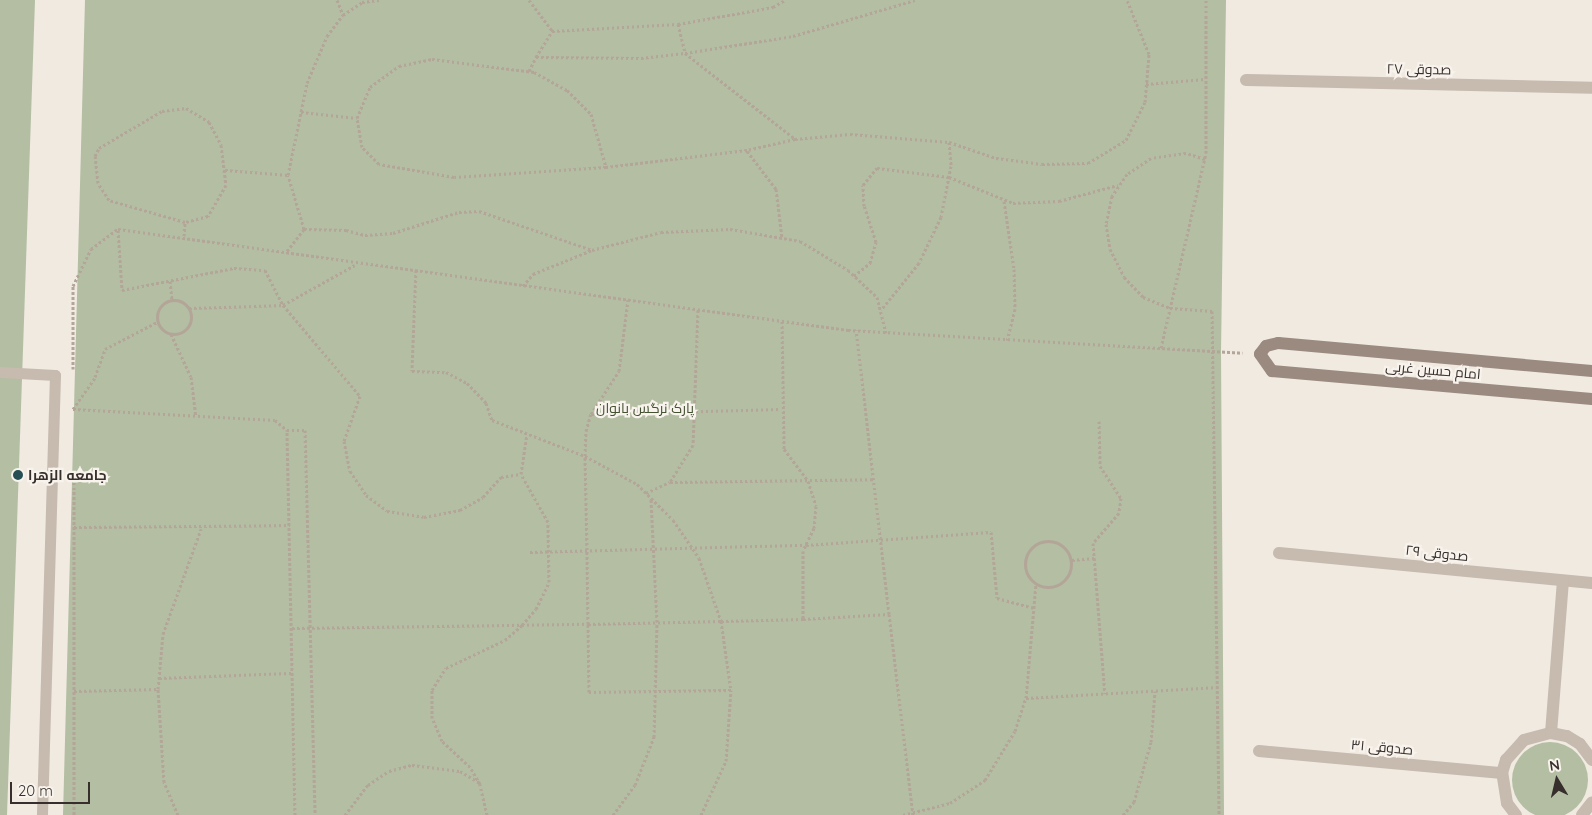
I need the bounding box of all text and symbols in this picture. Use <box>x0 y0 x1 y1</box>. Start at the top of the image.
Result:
street label: صدوقی ۲۷ <box>1387 60 1451 78</box>
street label: امام حسین غربی <box>1385 357 1481 383</box>
park label: پارک نرگس بانوان <box>596 400 694 416</box>
place label: جامعه الزهرا <box>28 467 107 483</box>
marker: جامعه الزهرا <box>12 469 24 481</box>
street label: صدوقی ۲۹ <box>1405 541 1469 565</box>
street label: صدوقی ۳۱ <box>1350 736 1414 758</box>
north arrow <box>1532 755 1582 805</box>
text: N <box>1548 755 1561 775</box>
scale bar <box>12 772 92 804</box>
text: 20 m <box>18 781 53 800</box>

